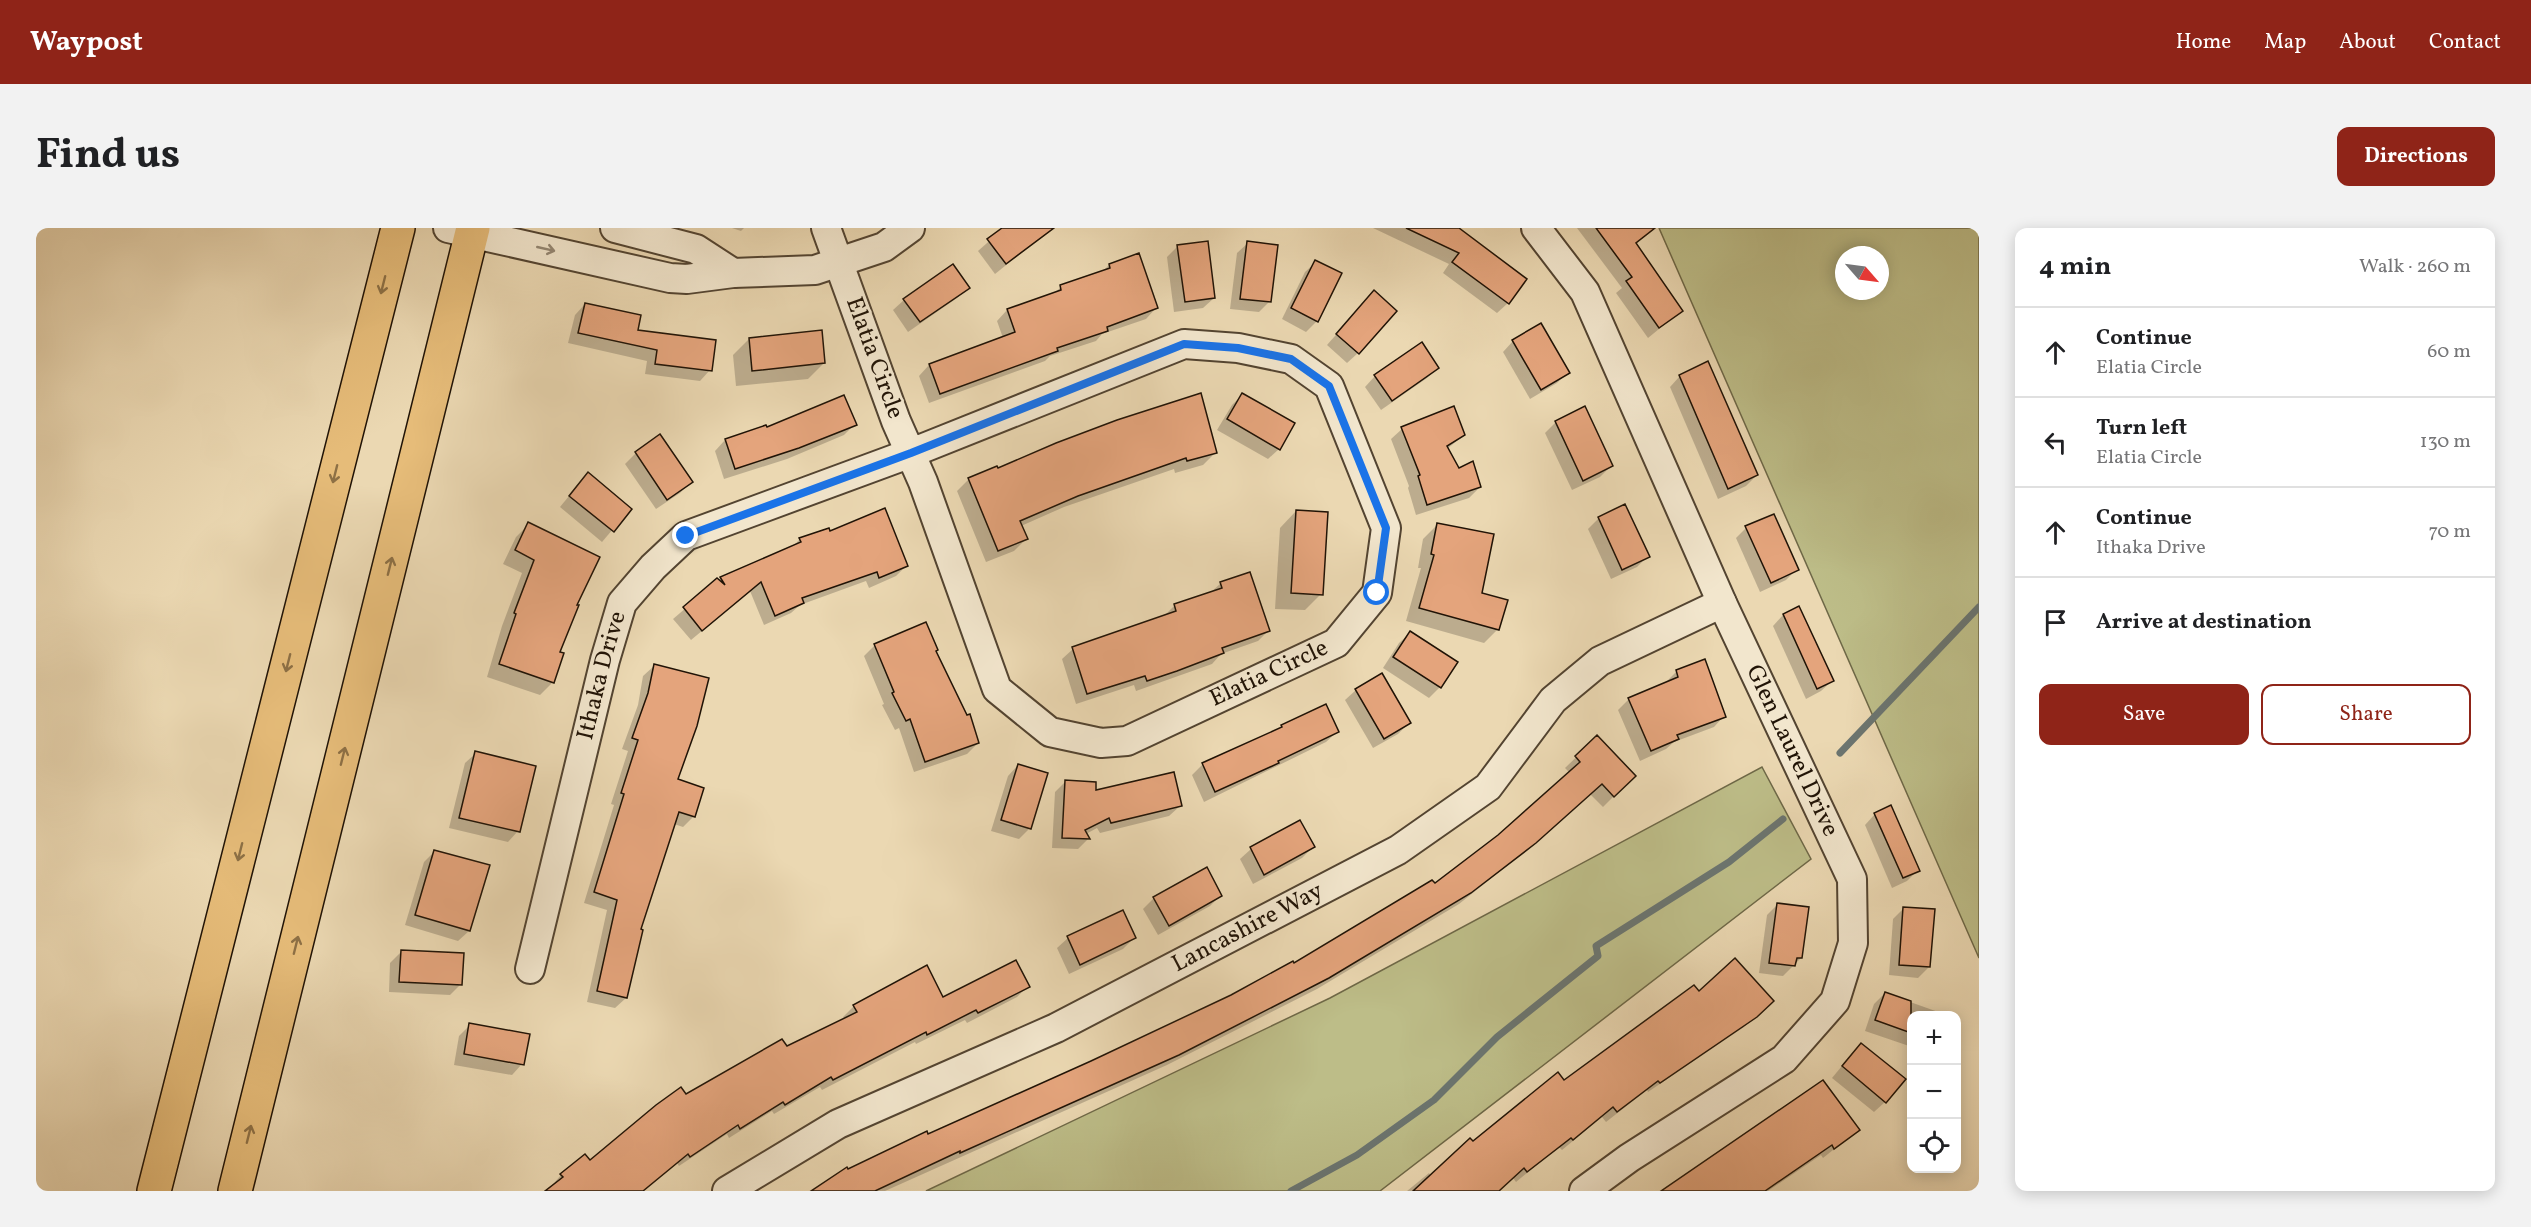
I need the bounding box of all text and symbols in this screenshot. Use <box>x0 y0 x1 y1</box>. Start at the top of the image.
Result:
text: Waypost <box>30 23 143 62</box>
text: Home <box>2176 28 2231 57</box>
text: Map <box>2264 28 2306 57</box>
text: About <box>2339 28 2396 57</box>
text: Contact <box>2429 28 2501 57</box>
text: Find us <box>36 127 180 186</box>
button: Directions <box>2337 127 2495 186</box>
one-way arrow <box>537 243 556 255</box>
north arrow <box>1835 246 1889 300</box>
text: 4 min <box>2039 249 2111 285</box>
text: Walk · 260 m <box>2359 253 2471 281</box>
one-way arrow <box>377 275 389 294</box>
street label: Elatia Circle <box>836 292 912 424</box>
text: Continue <box>2096 323 2192 354</box>
icon: ahead <box>2039 336 2072 369</box>
text: 60 m <box>2427 338 2471 366</box>
text: Elatia Circle <box>2096 354 2202 382</box>
text: Turn left <box>2096 413 2187 444</box>
icon: left <box>2039 426 2072 459</box>
text: 130 m <box>2420 428 2471 456</box>
text: Elatia Circle <box>2096 444 2202 472</box>
one-way arrow <box>329 464 341 483</box>
text: Continue <box>2096 503 2192 534</box>
icon: ahead <box>2039 516 2072 549</box>
text: 70 m <box>2428 518 2471 546</box>
route end <box>672 522 698 548</box>
text: Ithaka Drive <box>2096 534 2206 562</box>
one-way arrow <box>384 557 396 576</box>
route start <box>1363 579 1389 605</box>
icon: arrive <box>2039 606 2072 639</box>
street label: Ithaka Drive <box>569 607 636 744</box>
text: Arrive at destination <box>2096 607 2312 638</box>
street label: Elatia Circle <box>1204 632 1334 716</box>
one-way arrow <box>281 653 293 672</box>
street label: Glen Laurel Drive <box>1737 659 1847 842</box>
button: Save <box>2039 684 2249 745</box>
button: Share <box>2261 684 2471 745</box>
one-way arrow <box>337 746 349 765</box>
one-way arrow <box>233 842 245 861</box>
street label: Lancashire Way <box>1166 875 1329 982</box>
one-way arrow <box>291 936 303 955</box>
map controls <box>1907 1011 1961 1173</box>
button: + <box>1907 1011 1961 1065</box>
button: − <box>1907 1065 1961 1119</box>
button: locate <box>1907 1119 1961 1173</box>
one-way arrow <box>244 1125 256 1144</box>

